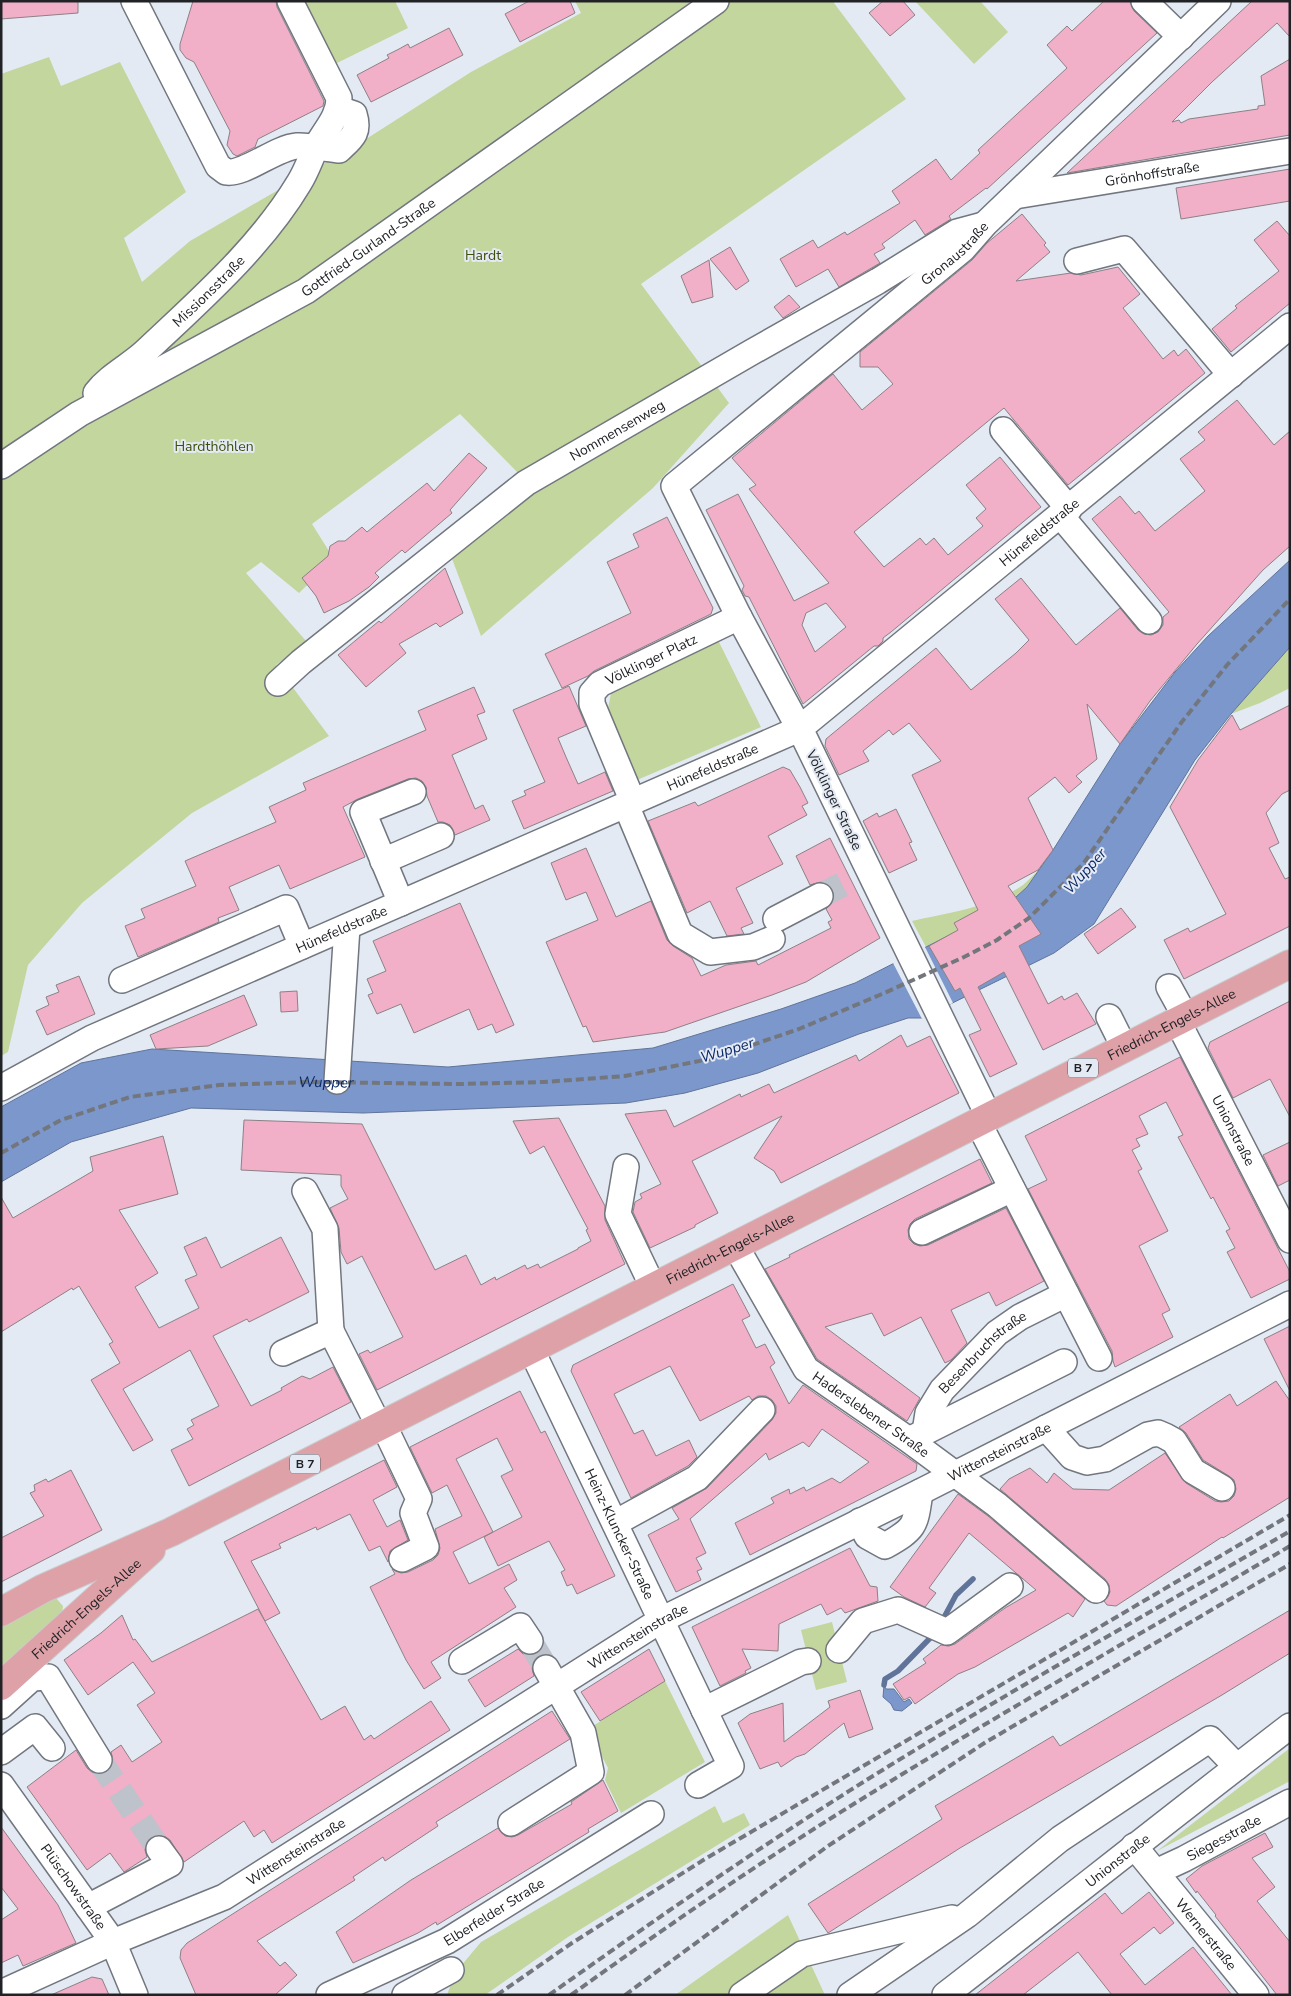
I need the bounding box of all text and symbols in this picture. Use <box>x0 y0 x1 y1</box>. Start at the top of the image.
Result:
street label: Grönhoffstraße <box>1103 156 1201 191</box>
street label: Gottfried-Gurland-Straße <box>297 193 439 301</box>
street label: Gronaustraße <box>917 217 993 289</box>
park label: Hardt <box>465 246 501 265</box>
street label: Missionsstraße <box>168 251 249 331</box>
street label: Nommensenweg <box>566 395 668 465</box>
park label: Hardthöhlen <box>174 437 254 456</box>
street label: Hünefeldstraße <box>995 493 1083 570</box>
street label: Völklinger Platz <box>601 629 700 690</box>
street label: Hünefeldstraße <box>664 738 761 795</box>
street label: Völklinger Straße <box>801 746 866 853</box>
water label: Wupper <box>1059 843 1111 898</box>
street label: Hünefeldstraße <box>293 901 390 957</box>
street label: Friedrich-Engels-Allee <box>1104 984 1239 1065</box>
water label: Wupper <box>698 1032 757 1068</box>
road number: B 7 <box>1068 1058 1098 1078</box>
water label: Wupper <box>298 1072 354 1093</box>
street label: Unionstraße <box>1208 1092 1260 1169</box>
street label: Friedrich-Engels-Allee <box>663 1208 798 1289</box>
street label: Besenbruchstraße <box>934 1306 1030 1398</box>
street label: Haderslebener Straße <box>809 1367 933 1461</box>
street label: Wittensteinstraße <box>944 1417 1054 1486</box>
road number: B 7 <box>290 1455 320 1474</box>
street label: Heinz-Kluncker-Straße <box>580 1465 659 1602</box>
street label: Friedrich-Engels-Allee <box>27 1554 145 1663</box>
street label: Wittensteinstraße <box>584 1599 691 1674</box>
street label: Siegesstraße <box>1183 1810 1264 1865</box>
street label: Wittensteinstraße <box>243 1813 349 1890</box>
street label: Unionstraße <box>1081 1829 1154 1891</box>
street label: Plüschowstraße <box>36 1840 111 1934</box>
street label: Elberfelder Straße <box>440 1873 548 1950</box>
street label: Wernerstraße <box>1171 1894 1241 1974</box>

